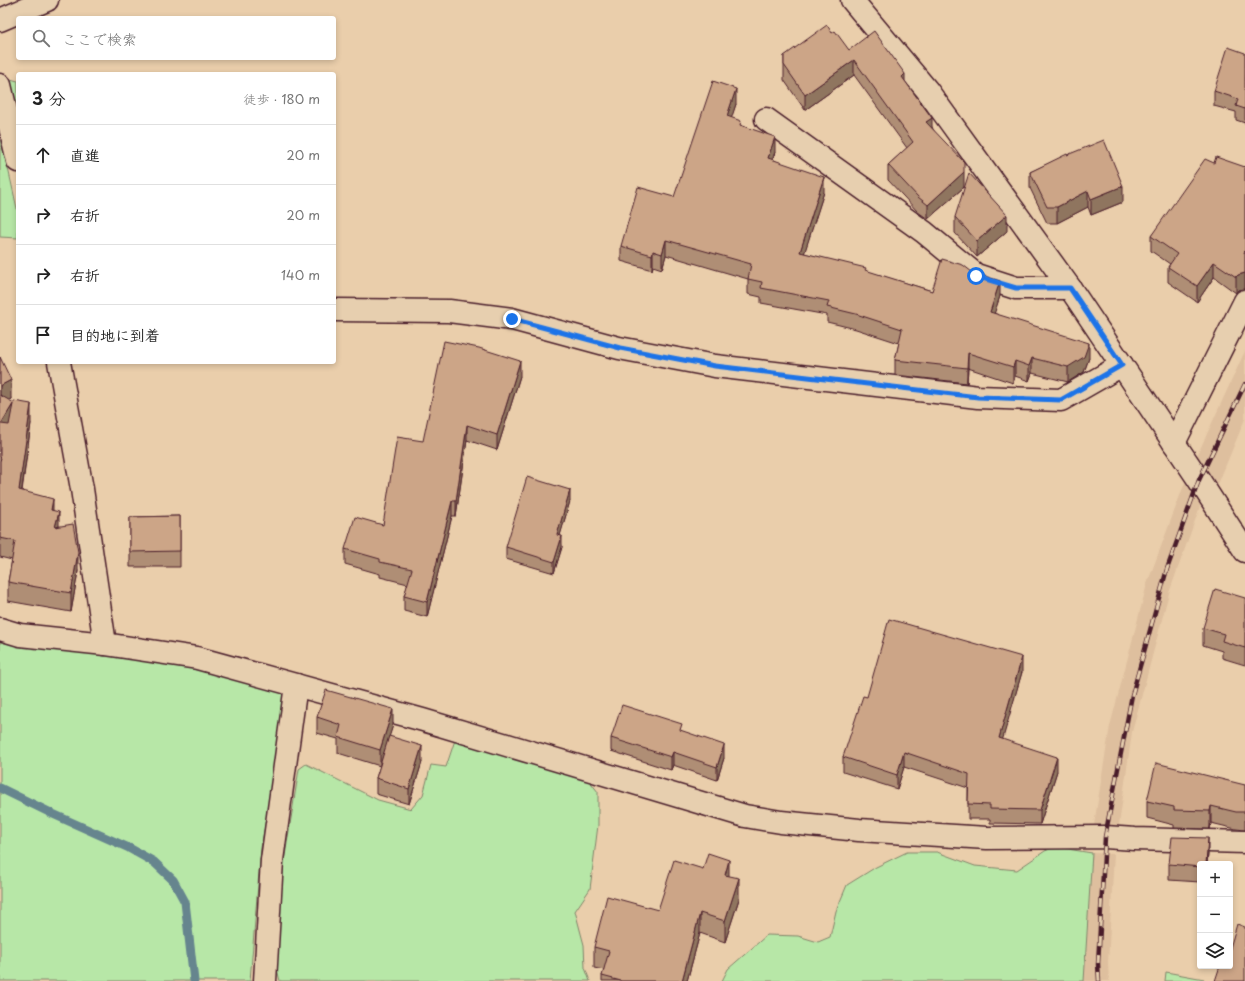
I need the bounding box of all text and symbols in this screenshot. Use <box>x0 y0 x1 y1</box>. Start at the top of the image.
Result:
search box <box>16 16 336 60</box>
icon: search <box>30 27 52 49</box>
text: ここで検索 <box>62 27 137 50</box>
text: 3 分 <box>32 85 66 111</box>
text: 徒歩 · 180 m <box>244 89 320 108</box>
text: 直進 <box>70 143 100 166</box>
icon: ahead <box>32 144 54 166</box>
text: 20 m <box>286 145 320 164</box>
text: 右折 <box>70 203 100 226</box>
icon: right <box>32 204 54 226</box>
text: 20 m <box>286 205 320 224</box>
text: 右折 <box>70 263 100 286</box>
icon: right <box>32 264 54 286</box>
text: 140 m <box>281 265 320 284</box>
route start <box>967 267 985 285</box>
route end <box>503 310 521 328</box>
text: 目的地に到着 <box>70 323 160 346</box>
icon: arrive <box>32 324 54 346</box>
map controls <box>1197 861 1233 969</box>
button: + <box>1197 861 1233 897</box>
button: − <box>1197 897 1233 933</box>
button: layers <box>1197 933 1233 969</box>

